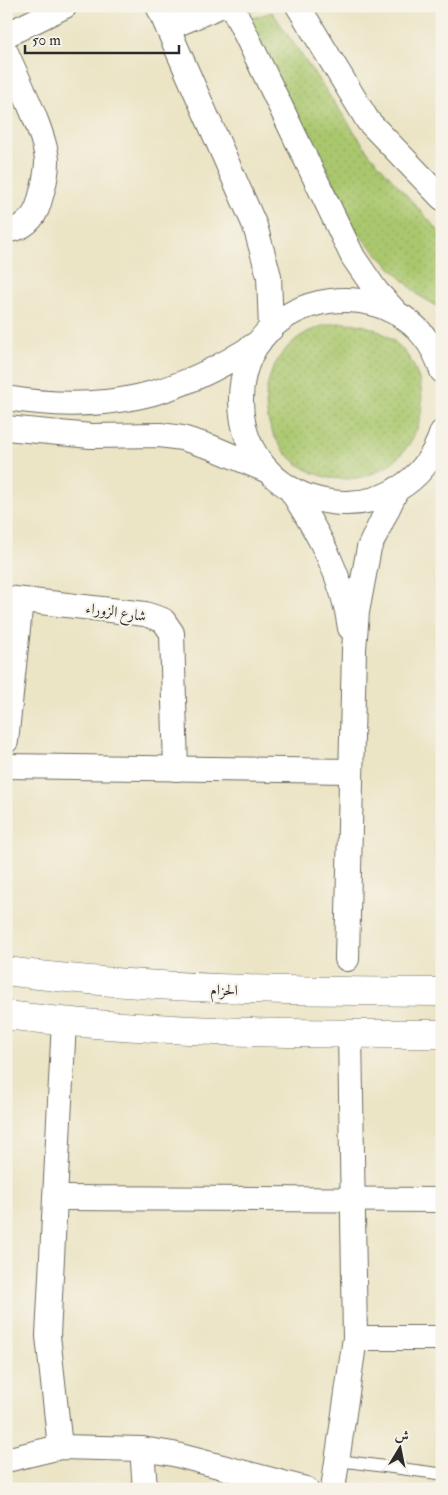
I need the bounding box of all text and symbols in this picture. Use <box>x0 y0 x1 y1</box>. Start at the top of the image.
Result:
scale bar <box>25 22 179 54</box>
text: 50 m <box>32 31 61 50</box>
street label: شارع الزوراء <box>84 599 147 629</box>
street label: الحزام <box>210 981 238 1003</box>
north arrow <box>376 1422 426 1472</box>
text: ش <box>394 1426 411 1445</box>

